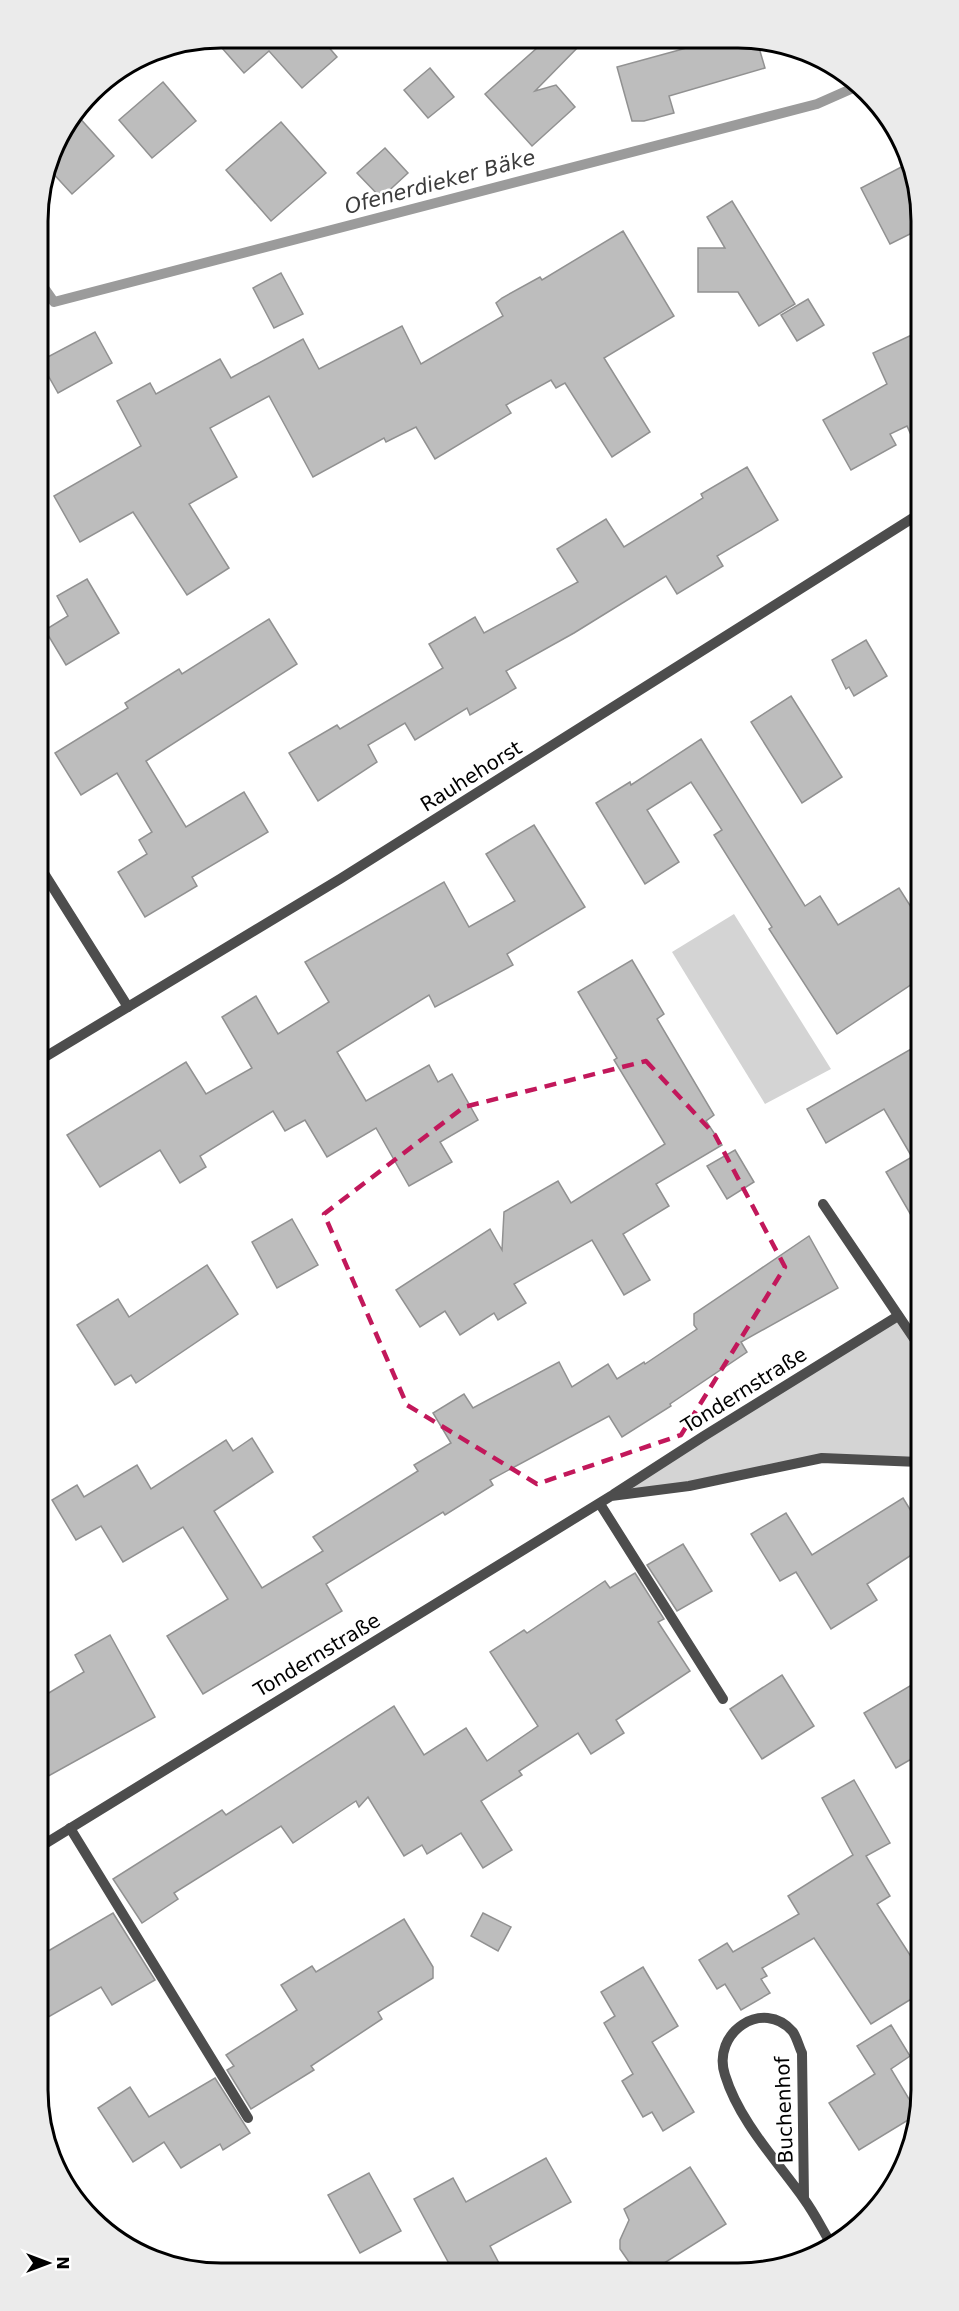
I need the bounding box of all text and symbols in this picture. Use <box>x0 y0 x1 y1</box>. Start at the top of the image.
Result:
water label: Ofenerdieker Bäke <box>342 145 538 219</box>
street label: Rauhehorst <box>416 735 526 817</box>
street label: Tondernstraße <box>676 1342 811 1439</box>
street label: Tondernstraße <box>249 1608 384 1703</box>
street label: Buchenhof <box>770 2055 798 2164</box>
north arrow <box>18 2233 78 2293</box>
text: N <box>53 2256 72 2270</box>

